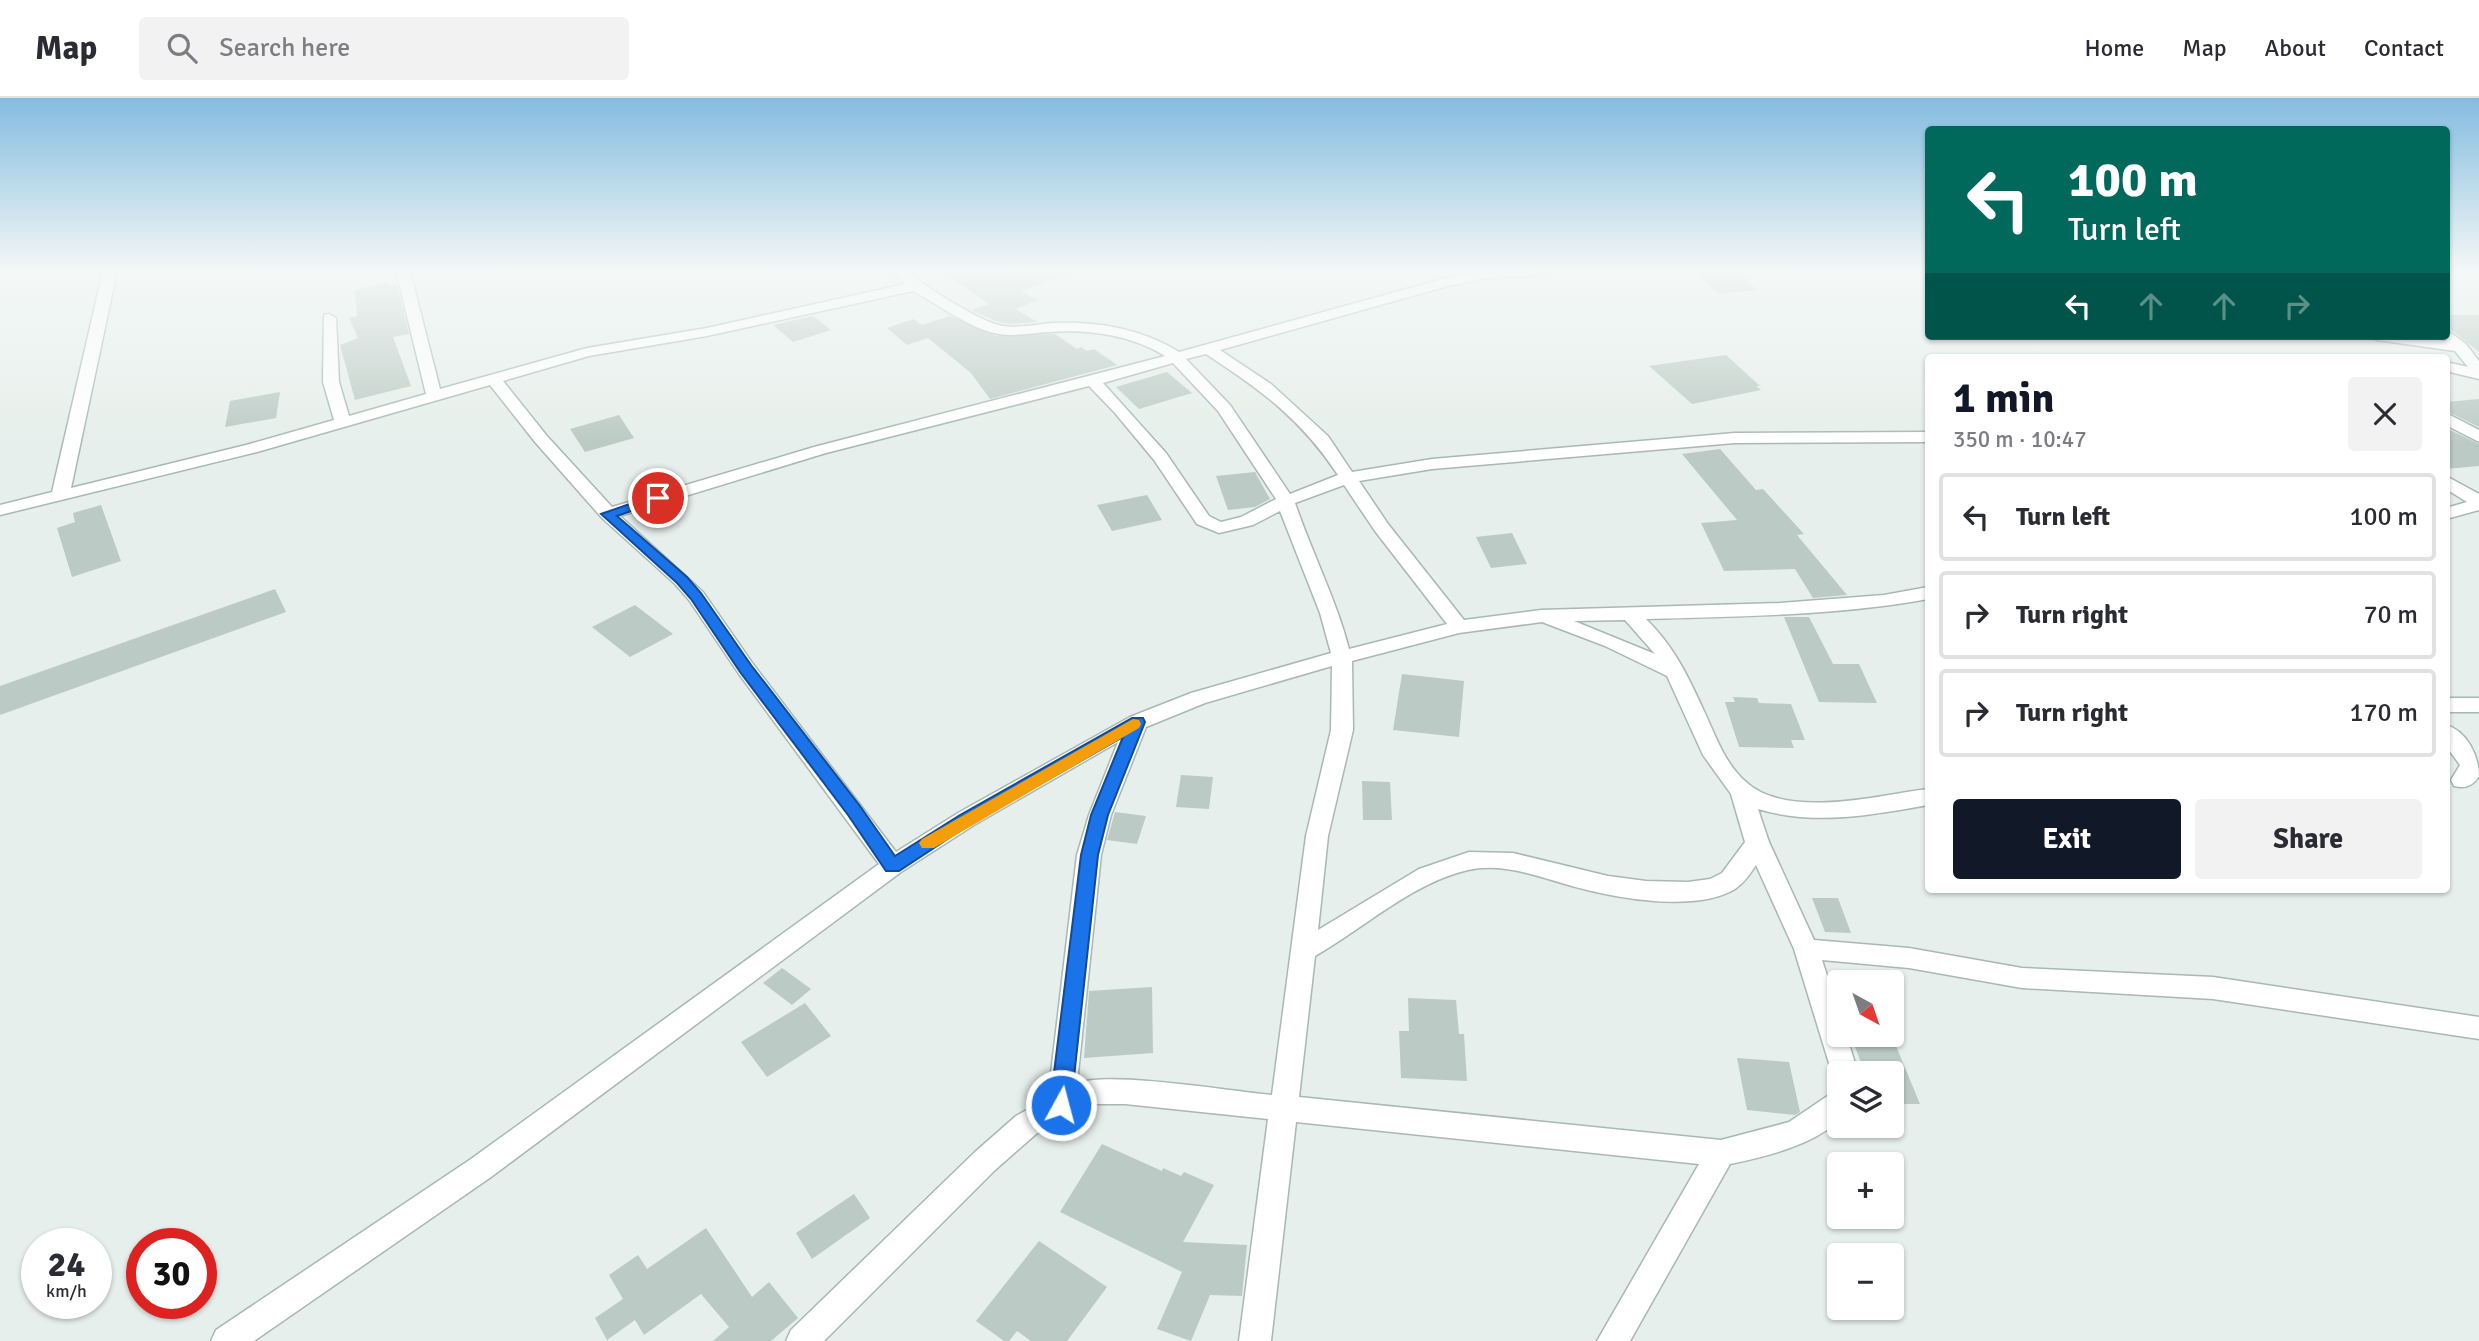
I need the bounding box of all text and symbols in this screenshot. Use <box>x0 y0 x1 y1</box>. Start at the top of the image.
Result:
search box <box>139 17 629 80</box>
text: Map <box>35 28 97 69</box>
icon: search <box>163 29 201 67</box>
text: Search here <box>219 32 350 64</box>
text: Home <box>2084 33 2144 63</box>
text: Map <box>2182 33 2227 63</box>
text: About <box>2265 33 2326 63</box>
text: Contact <box>2364 33 2444 63</box>
text: 100 m <box>2068 150 2198 210</box>
icon: left <box>1953 154 2044 245</box>
text: Turn left <box>2068 210 2181 249</box>
icon: left <box>2059 287 2097 325</box>
icon: ahead <box>2132 287 2170 325</box>
icon: ahead <box>2205 287 2243 325</box>
icon: right <box>2278 287 2316 325</box>
text: 1 min <box>1953 373 2054 424</box>
button: close <box>2348 377 2422 451</box>
text: 350 m · 10:47 <box>1953 425 2087 454</box>
pin <box>628 468 688 528</box>
icon: arrive <box>639 479 677 517</box>
icon: left <box>1957 498 1995 536</box>
text: Turn left <box>2016 501 2110 533</box>
text: 100 m <box>2349 501 2418 533</box>
icon: right <box>1957 596 1995 634</box>
text: Turn right <box>2016 599 2128 631</box>
text: 70 m <box>2363 599 2418 631</box>
icon: right <box>1957 694 1995 732</box>
text: Turn right <box>2016 697 2128 729</box>
text: 170 m <box>2349 697 2418 729</box>
button: Exit <box>1953 799 2181 879</box>
button: Share <box>2195 799 2422 879</box>
north arrow <box>1827 970 1904 1046</box>
map controls <box>1827 970 1904 1320</box>
button: layers <box>1827 1061 1904 1138</box>
position arrow <box>1024 1068 1098 1142</box>
button: + <box>1827 1152 1904 1229</box>
speed limit sign: 30 <box>126 1228 217 1319</box>
text: 24 <box>48 1243 85 1286</box>
button: − <box>1827 1243 1904 1320</box>
text: km/h <box>46 1280 87 1302</box>

